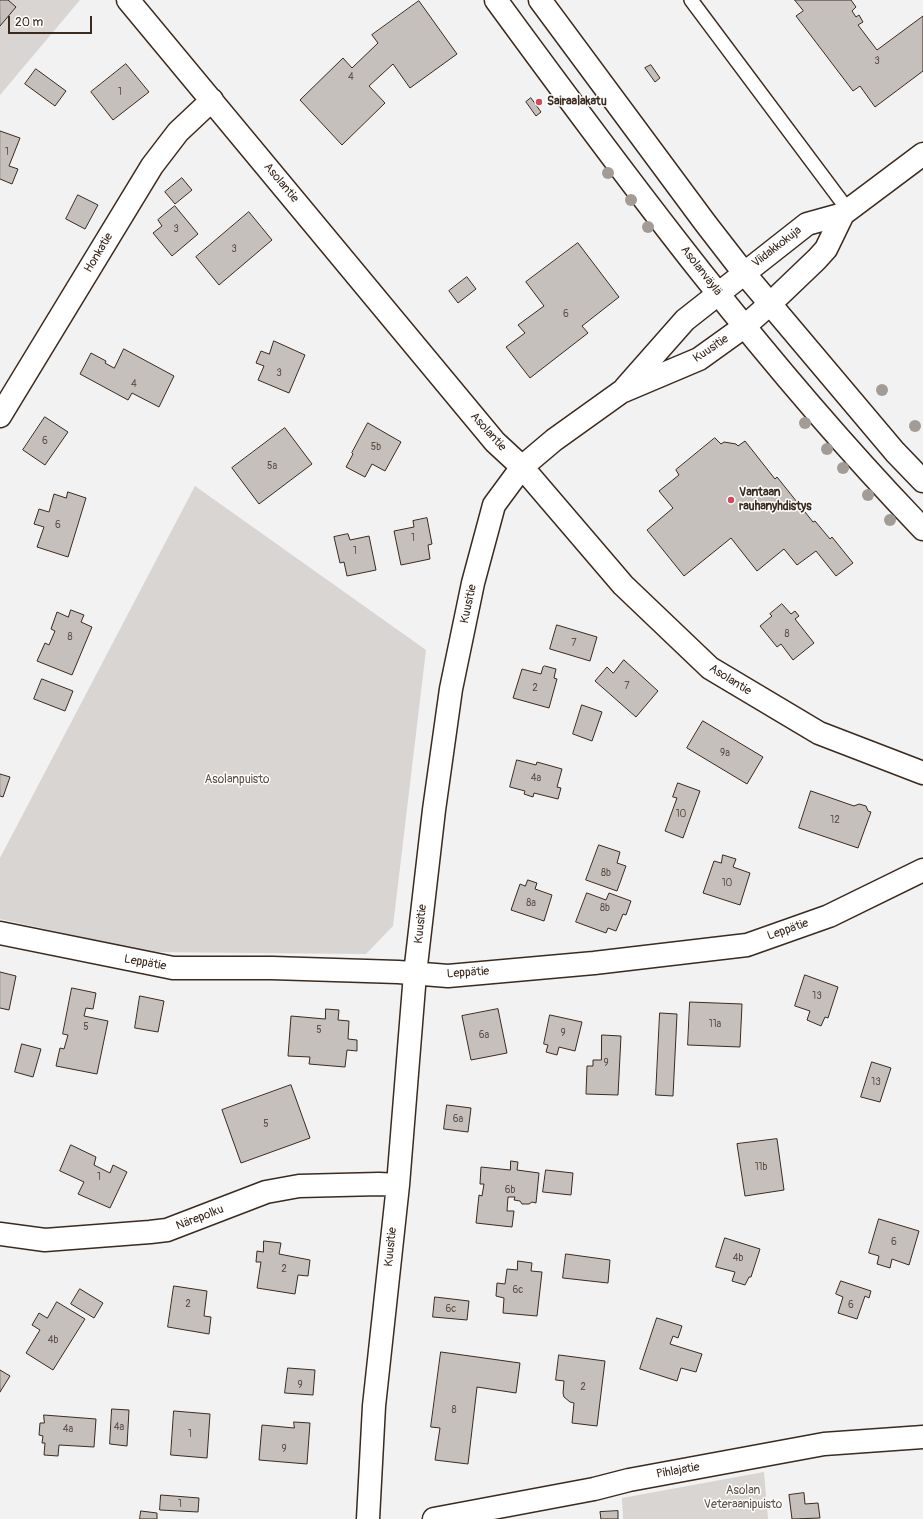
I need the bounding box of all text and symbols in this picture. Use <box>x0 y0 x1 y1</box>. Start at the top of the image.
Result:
scale bar <box>10 8 94 34</box>
text: 20 m <box>15 15 43 30</box>
house number: 3 <box>874 55 880 67</box>
house number: 4 <box>348 71 354 83</box>
house number: 1 <box>118 86 122 98</box>
place label: Sairaalakatu <box>547 95 607 109</box>
marker: Sairaalakatu <box>534 97 544 107</box>
house number: 1 <box>5 146 9 158</box>
street label: Asolantie <box>260 160 302 206</box>
house number: 3 <box>173 223 179 235</box>
street label: Viidakkokuja <box>749 223 805 271</box>
street label: Honkatie <box>82 231 116 275</box>
house number: 3 <box>231 243 237 255</box>
street label: Asolanväylä <box>677 243 725 299</box>
house number: 6 <box>563 308 569 320</box>
street label: Kuusitie <box>691 332 731 366</box>
house number: 3 <box>276 367 282 379</box>
house number: 4 <box>131 378 137 390</box>
street label: Asolantie <box>467 410 509 454</box>
house number: 6 <box>42 435 48 447</box>
house number: 5b <box>371 441 381 453</box>
house number: 5a <box>267 460 277 472</box>
place label: Vantaan rauhanyhdistys <box>739 486 812 514</box>
marker: Vantaan rauhanyhdistys <box>726 495 736 505</box>
house number: 6 <box>55 519 61 531</box>
house number: 1 <box>411 532 415 544</box>
house number: 1 <box>353 545 357 557</box>
street label: Kuusitie <box>458 583 480 625</box>
house number: 8 <box>784 628 790 640</box>
house number: 8 <box>67 631 73 643</box>
house number: 7 <box>571 637 577 649</box>
street label: Asolantie <box>706 661 754 699</box>
house number: 7 <box>624 680 630 692</box>
house number: 2 <box>532 682 538 694</box>
house number: 9a <box>720 747 730 759</box>
house number: 4a <box>531 772 541 784</box>
park label: Asolanpuisto <box>205 773 269 787</box>
house number: 10 <box>676 808 686 820</box>
house number: 12 <box>830 814 840 826</box>
house number: 8b <box>601 867 611 879</box>
house number: 10 <box>722 877 732 889</box>
house number: 8a <box>526 897 536 909</box>
house number: 8b <box>600 902 610 914</box>
street label: Kuusitie <box>412 904 430 944</box>
street label: Leppätie <box>766 916 810 944</box>
street label: Leppätie <box>123 952 167 974</box>
street label: Leppätie <box>446 964 490 982</box>
house number: 13 <box>812 990 822 1002</box>
house number: 11a <box>709 1018 721 1030</box>
house number: 5 <box>83 1021 89 1033</box>
house number: 5 <box>316 1024 322 1036</box>
house number: 9 <box>560 1027 566 1039</box>
house number: 6a <box>479 1029 489 1041</box>
house number: 9 <box>603 1057 609 1069</box>
house number: 13 <box>871 1076 881 1088</box>
house number: 6a <box>453 1113 463 1125</box>
house number: 5 <box>263 1118 269 1130</box>
house number: 11b <box>755 1161 767 1173</box>
house number: 1 <box>97 1171 101 1183</box>
house number: 6b <box>505 1184 515 1196</box>
street label: Närepolku <box>174 1202 226 1234</box>
street label: Kuusitie <box>382 1227 400 1267</box>
house number: 6 <box>891 1236 897 1248</box>
house number: 4b <box>733 1252 743 1264</box>
house number: 2 <box>281 1263 287 1275</box>
house number: 6c <box>513 1284 523 1296</box>
house number: 2 <box>185 1298 191 1310</box>
house number: 6 <box>848 1299 854 1311</box>
house number: 6c <box>446 1303 456 1315</box>
house number: 4b <box>48 1334 58 1346</box>
house number: 9 <box>297 1379 303 1391</box>
house number: 2 <box>580 1381 586 1393</box>
house number: 8 <box>451 1404 457 1416</box>
house number: 4a <box>114 1421 124 1433</box>
house number: 4a <box>63 1423 73 1435</box>
house number: 1 <box>188 1428 192 1440</box>
house number: 9 <box>281 1443 287 1455</box>
street label: Pihlajatie <box>655 1460 701 1482</box>
park label: Asolan Veteraanipuisto <box>704 1484 782 1512</box>
house number: 1 <box>178 1498 182 1510</box>

